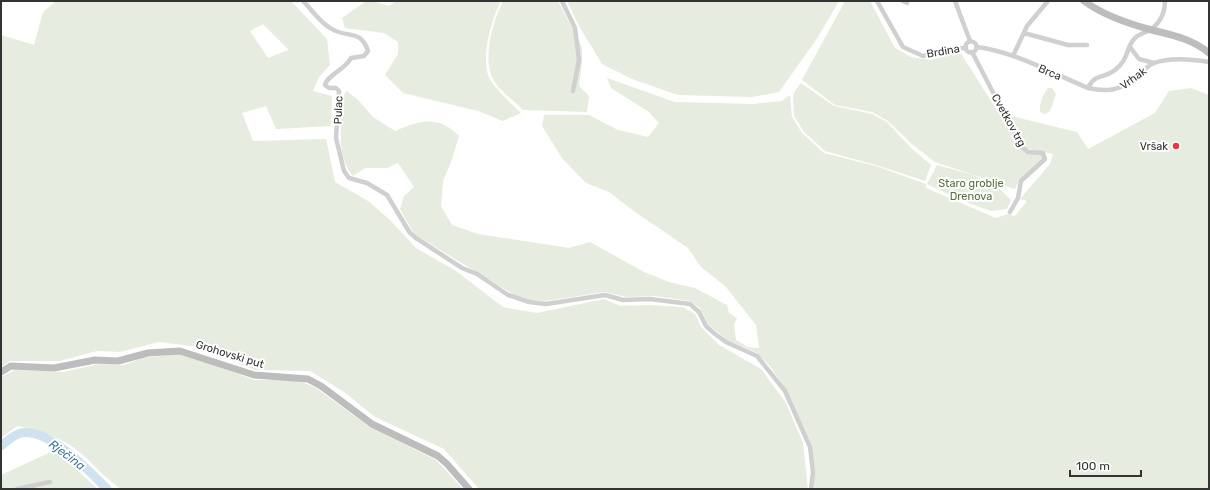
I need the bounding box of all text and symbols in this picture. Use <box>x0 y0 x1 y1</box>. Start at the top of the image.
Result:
street label: Brdina <box>926 42 961 61</box>
street label: Brca <box>1036 62 1063 83</box>
street label: Vrhak <box>1118 64 1149 92</box>
street label: Cvetkov trg <box>989 92 1028 149</box>
street label: Pulac <box>332 96 345 124</box>
place label: Vršak <box>1140 140 1168 153</box>
marker: Vršak <box>1171 141 1181 151</box>
park label: Staro groblje Drenova <box>938 177 1004 203</box>
street label: Grohovski put <box>194 338 266 371</box>
water label: Rječina <box>46 437 88 473</box>
scale bar <box>1070 452 1141 478</box>
text: 100 m <box>1076 459 1110 473</box>

